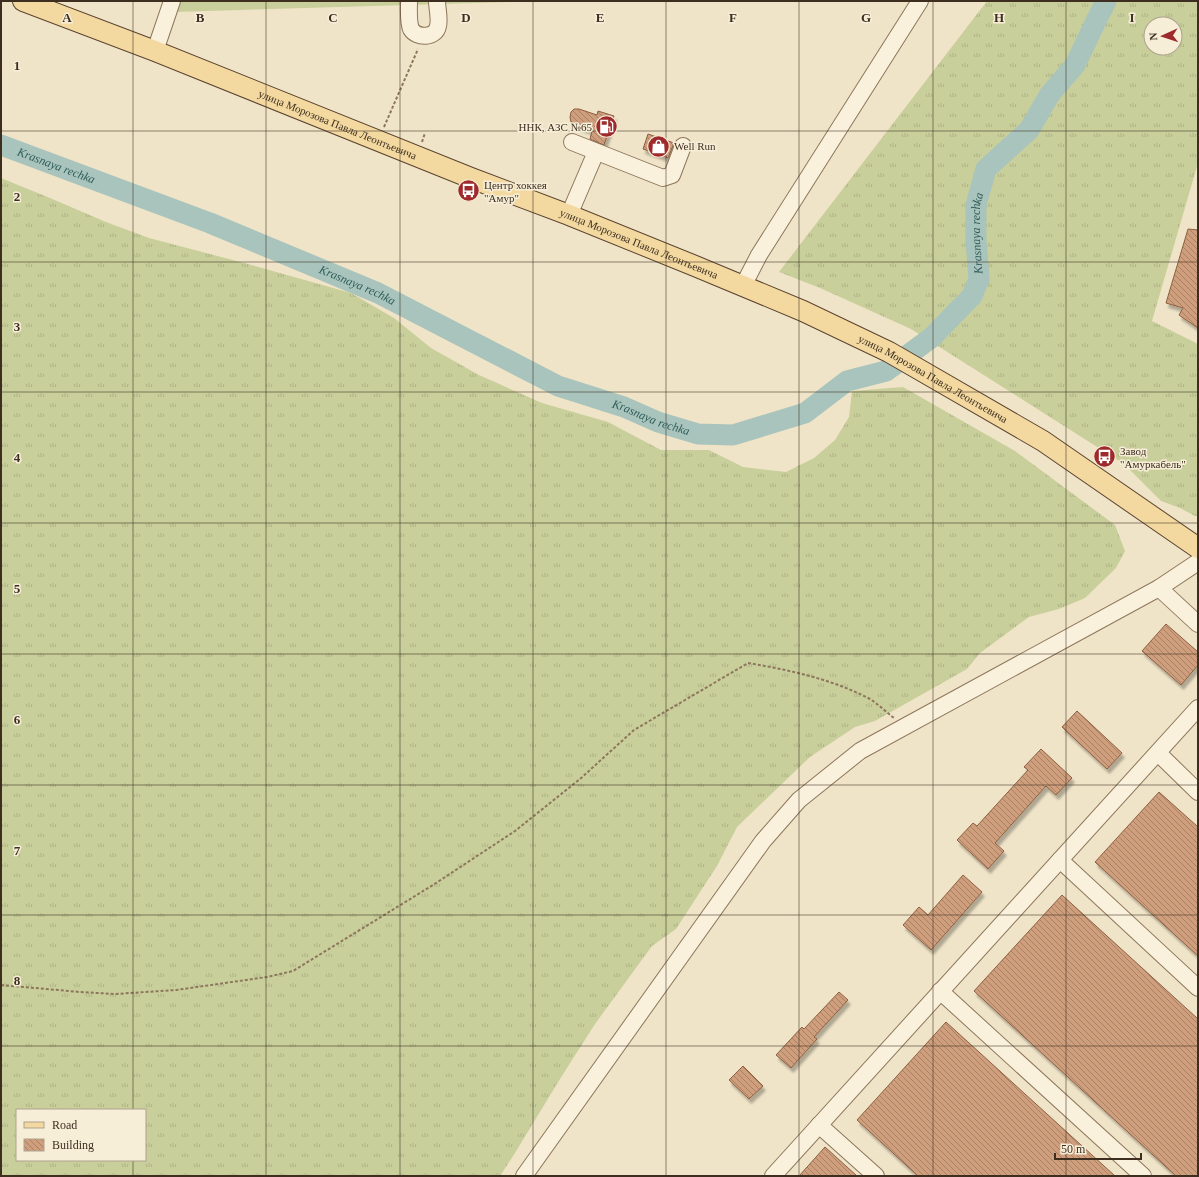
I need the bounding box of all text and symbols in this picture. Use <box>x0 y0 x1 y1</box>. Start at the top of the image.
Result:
text: A <box>62 10 72 25</box>
text: B <box>196 10 205 25</box>
text: C <box>328 10 338 25</box>
text: D <box>461 10 471 25</box>
text: E <box>596 10 604 25</box>
text: F <box>729 10 737 25</box>
text: G <box>861 10 871 25</box>
text: H <box>994 10 1004 25</box>
text: I <box>1129 10 1135 25</box>
north arrow <box>1143 16 1183 56</box>
text: N <box>1147 32 1159 41</box>
text: 1 <box>14 58 20 73</box>
street label: улица Морозова Павла Леонтьевича <box>257 87 419 162</box>
fuel station icon: ННК, АЗС №65 <box>594 114 620 140</box>
place label: ННК, АЗС №65 <box>519 121 592 133</box>
shop icon: Well Run <box>646 133 672 159</box>
place label: Well Run <box>674 140 716 152</box>
water label: Krasnaya rechka <box>15 144 97 187</box>
bus stop icon: Центр хоккея "Амур" <box>455 178 481 204</box>
place label: Центр хоккея "Амур" <box>484 179 547 204</box>
text: 2 <box>14 189 20 204</box>
water label: Krasnaya rechka <box>969 191 986 276</box>
street label: улица Морозова Павла Леонтьевича <box>558 206 720 281</box>
water label: Krasnaya rechka <box>316 262 398 308</box>
text: 3 <box>14 319 21 334</box>
street label: улица Морозова Павла Леонтьевича <box>856 332 1010 425</box>
water label: Krasnaya rechka <box>610 396 691 438</box>
bus stop icon: Завод "Амуркабель" <box>1092 444 1118 470</box>
place label: Завод "Амуркабель" <box>1120 445 1186 470</box>
text: 4 <box>14 450 21 465</box>
text: 5 <box>14 581 21 596</box>
text: 6 <box>14 712 21 727</box>
text: 7 <box>14 843 21 858</box>
text: 8 <box>14 973 21 988</box>
legend <box>16 1109 146 1161</box>
text: Road <box>52 1118 77 1132</box>
scale bar <box>1055 1135 1141 1161</box>
text: Building <box>52 1138 94 1152</box>
text: 50 m <box>1061 1142 1086 1156</box>

